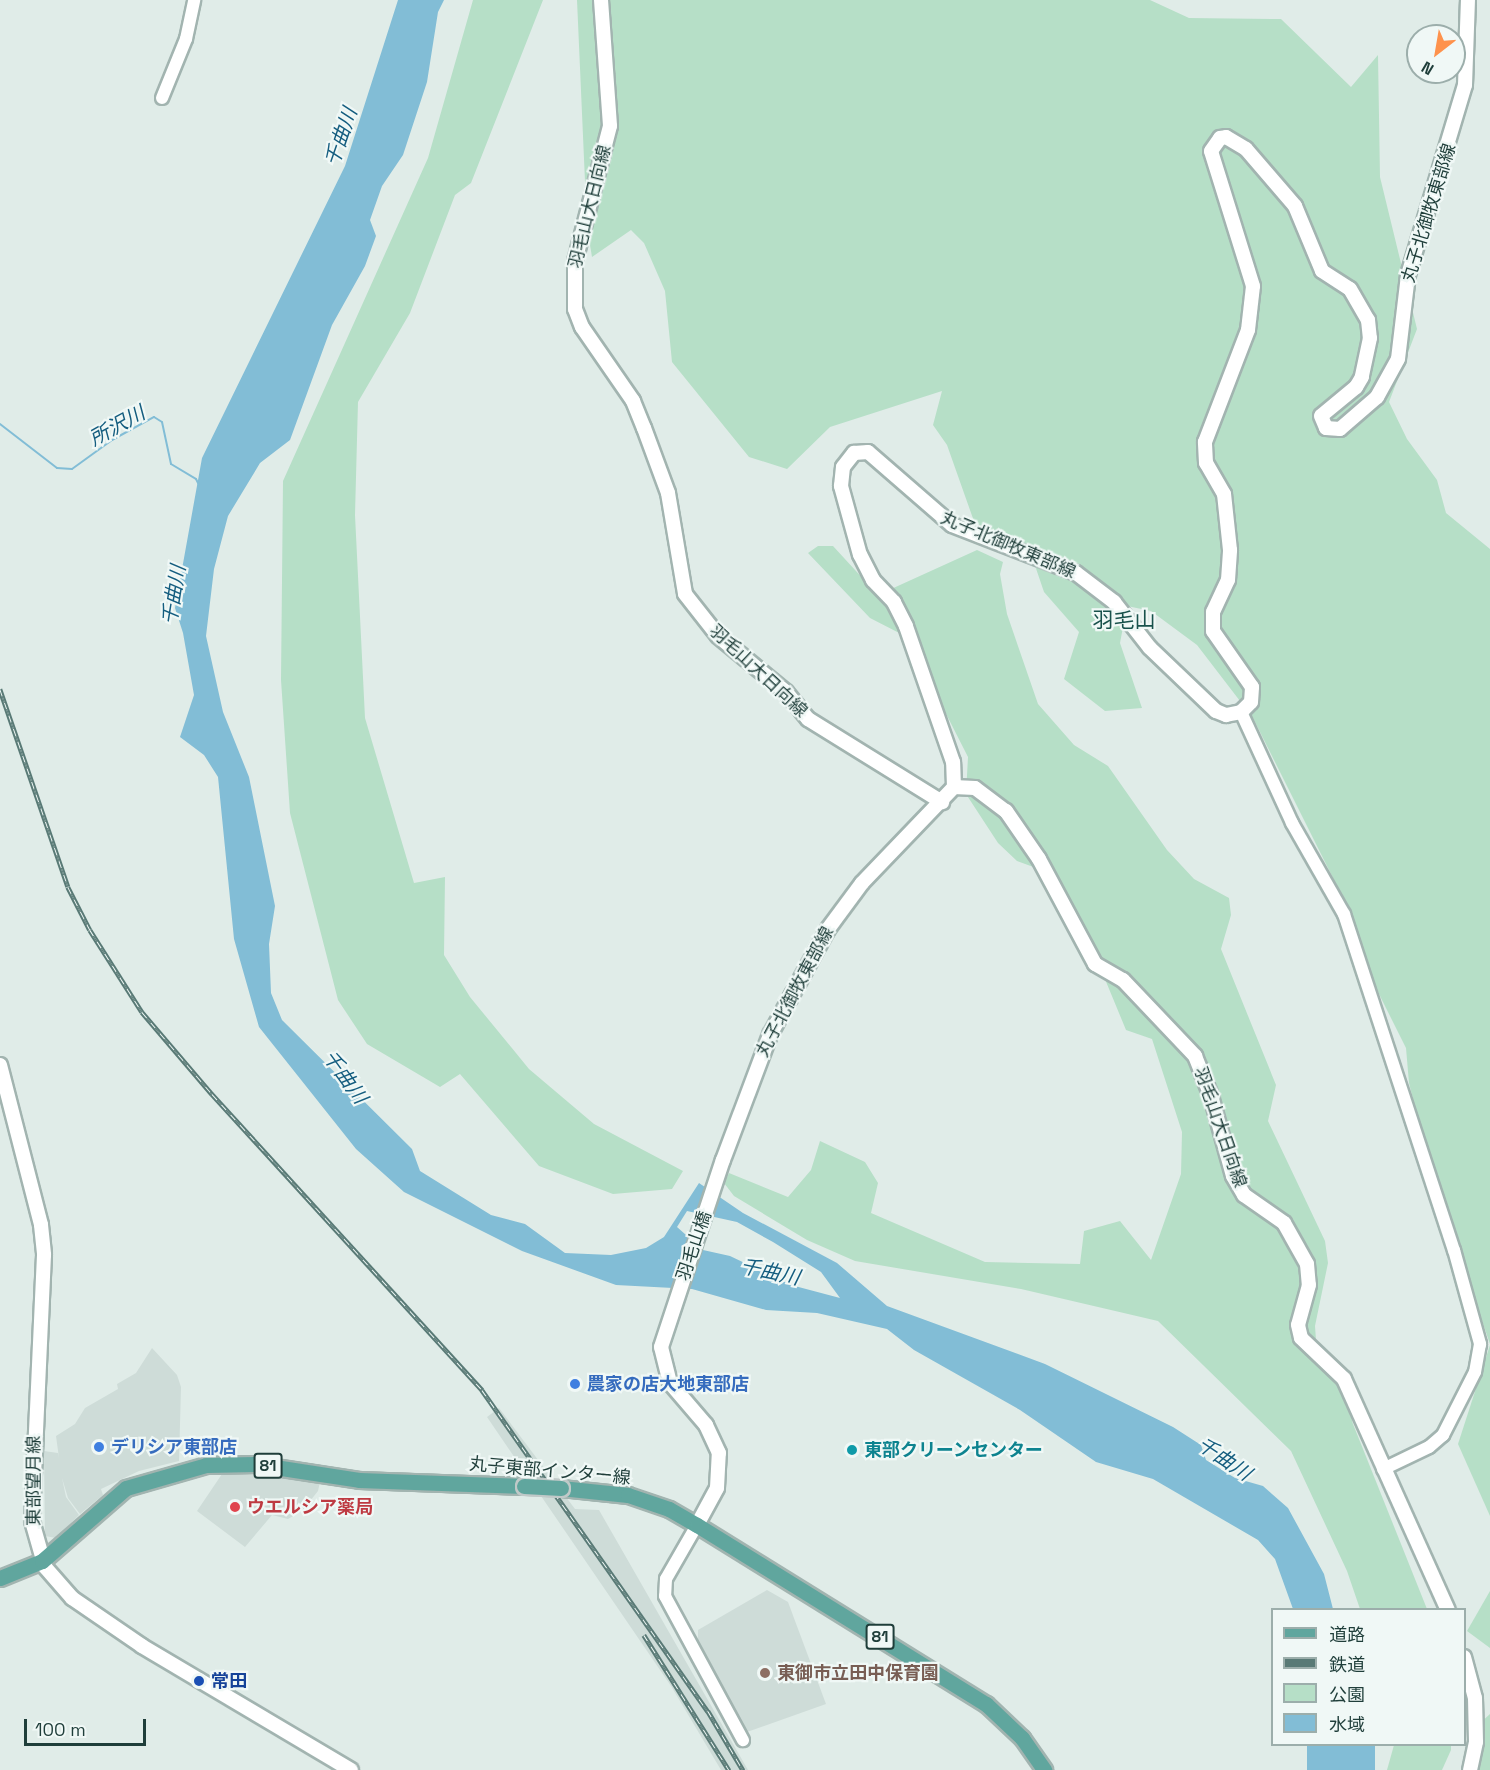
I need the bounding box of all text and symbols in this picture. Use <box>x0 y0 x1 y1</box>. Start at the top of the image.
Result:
north arrow <box>1406 24 1466 84</box>
text: N <box>1418 56 1438 80</box>
water label: 千曲川 <box>320 105 362 169</box>
street label: 丸子北御牧東部線 <box>1398 141 1460 285</box>
street label: 羽毛山大日向線 <box>564 143 616 271</box>
water label: 所沢川 <box>85 401 149 451</box>
street label: 丸子北御牧東部線 <box>938 507 1078 583</box>
water label: 千曲川 <box>157 563 191 627</box>
district label: 羽毛山 <box>1093 607 1155 633</box>
street label: 羽毛山大日向線 <box>705 620 811 722</box>
street label: 丸子北御牧東部線 <box>752 923 838 1061</box>
water label: 千曲川 <box>318 1046 372 1108</box>
street label: 羽毛山大日向線 <box>1189 1064 1251 1190</box>
street label: 羽毛山橋 <box>672 1208 716 1284</box>
water label: 千曲川 <box>738 1254 802 1290</box>
place label: 農家の店大地東部店 <box>587 1373 749 1395</box>
marker: 農家の店大地東部店 <box>568 1377 582 1391</box>
water label: 千曲川 <box>1192 1432 1256 1486</box>
street label: 東部望月線 <box>23 1436 45 1526</box>
place label: デリシア東部店 <box>111 1436 237 1458</box>
place label: 東部クリーンセンター <box>864 1439 1044 1461</box>
marker: デリシア東部店 <box>92 1440 106 1454</box>
marker: 東部クリーンセンター <box>845 1443 859 1457</box>
road number: 81 <box>253 1453 283 1479</box>
street label: 丸子東部インター線 <box>468 1453 632 1489</box>
place label: ウエルシア薬局 <box>247 1496 373 1518</box>
marker: ウエルシア薬局 <box>228 1500 242 1514</box>
legend <box>1271 1608 1466 1746</box>
text: 道路 <box>1329 1623 1365 1646</box>
road number: 81 <box>865 1624 895 1650</box>
text: 鉄道 <box>1329 1653 1365 1676</box>
place label: 東御市立田中保育園 <box>777 1662 939 1684</box>
marker: 東御市立田中保育園 <box>758 1666 772 1680</box>
place label: 常田 <box>211 1670 247 1692</box>
marker: 常田 <box>192 1674 206 1688</box>
text: 公園 <box>1329 1683 1365 1706</box>
scale bar <box>27 1707 148 1745</box>
text: 水域 <box>1329 1713 1365 1736</box>
text: 100 m <box>35 1718 86 1741</box>

